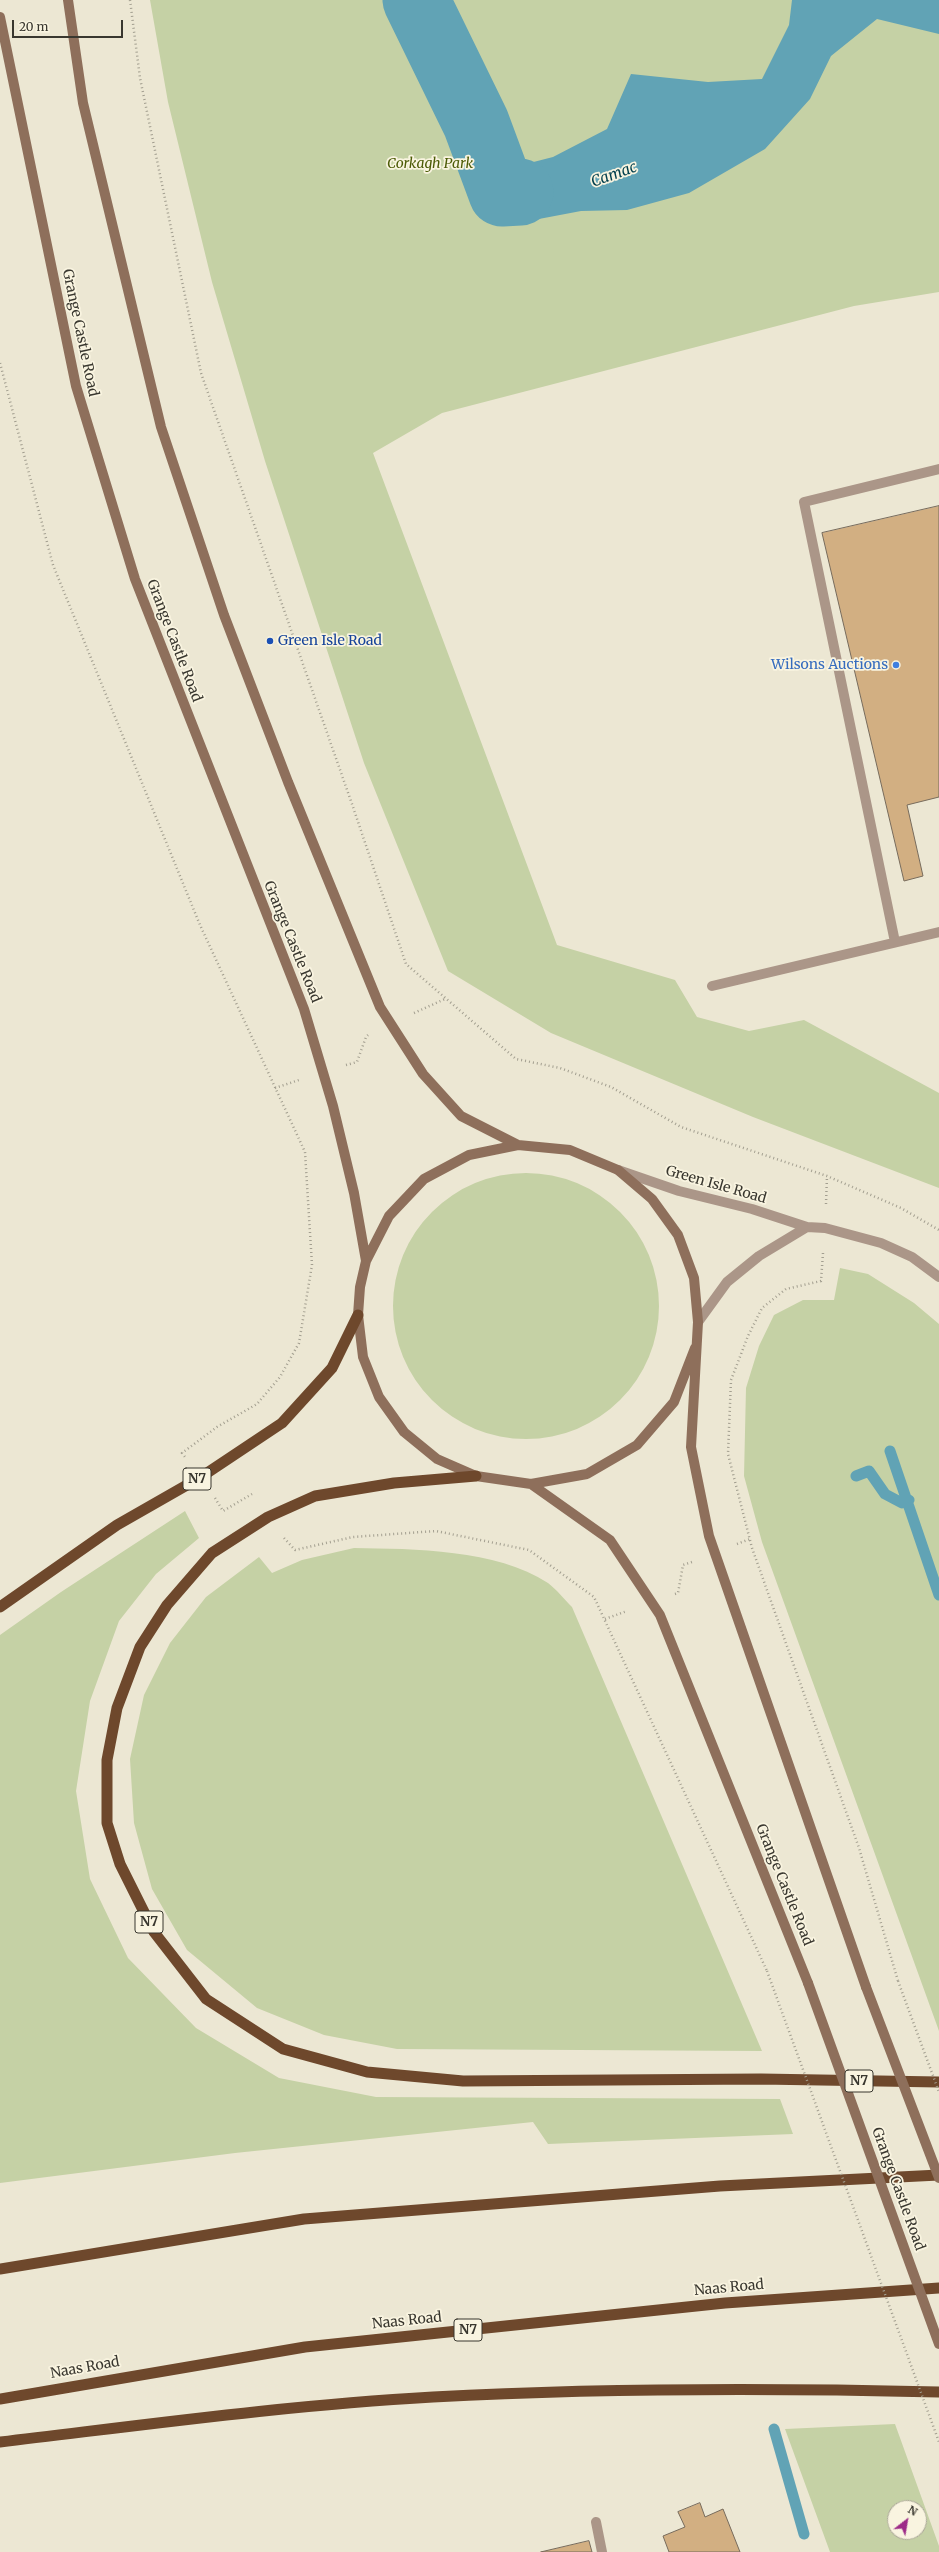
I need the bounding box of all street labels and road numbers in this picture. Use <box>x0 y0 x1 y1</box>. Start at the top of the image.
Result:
street label: Grange Castle Road <box>58 268 102 398</box>
street label: Grange Castle Road <box>143 577 205 705</box>
street label: Grange Castle Road <box>260 879 324 1005</box>
street label: Green Isle Road <box>664 1163 768 1207</box>
road number: N7 <box>183 1468 211 1490</box>
street label: Grange Castle Road <box>752 1822 816 1948</box>
road number: N7 <box>135 1911 163 1933</box>
road number: N7 <box>845 2070 873 2092</box>
street label: Grange Castle Road <box>868 2125 928 2253</box>
street label: Naas Road <box>693 2277 765 2299</box>
street label: Naas Road <box>371 2309 443 2333</box>
road number: N7 <box>454 2319 482 2341</box>
street label: Naas Road <box>49 2354 121 2382</box>

